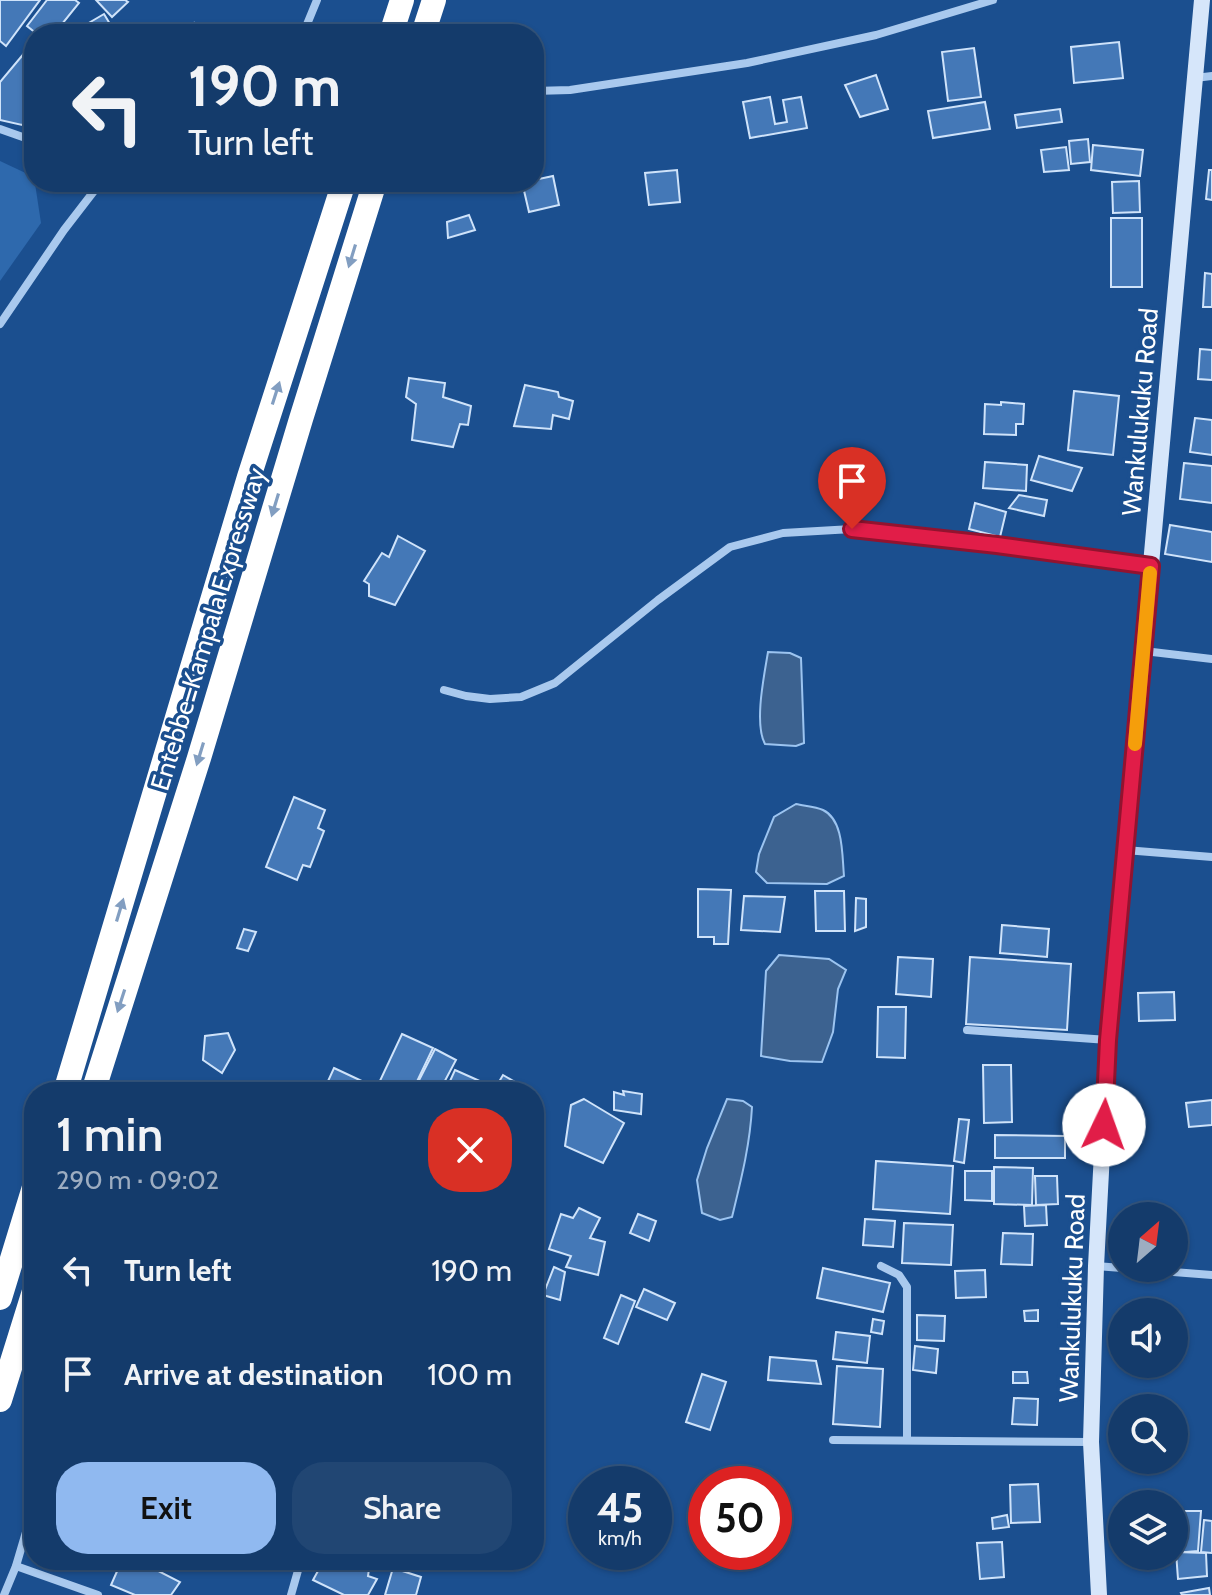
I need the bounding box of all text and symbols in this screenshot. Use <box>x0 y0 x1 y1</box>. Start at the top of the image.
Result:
text: 190 m <box>188 52 341 120</box>
icon: left <box>56 56 160 160</box>
text: Turn left <box>188 120 313 164</box>
one-way arrow <box>345 245 358 269</box>
street label: Wankulukuku Road <box>1115 307 1165 517</box>
one-way arrow <box>270 381 283 405</box>
pin <box>818 447 886 529</box>
icon: arrive <box>830 459 874 503</box>
street label: Entebbe–Kampala Expressway <box>144 464 272 794</box>
one-way arrow <box>268 493 281 517</box>
one-way arrow <box>193 742 206 766</box>
one-way arrow <box>114 898 127 922</box>
one-way arrow <box>114 990 127 1014</box>
position arrow <box>1062 1083 1146 1167</box>
text: 1 min <box>56 1105 163 1163</box>
button: close <box>428 1108 512 1192</box>
text: 290 m · 09:02 <box>56 1164 219 1196</box>
street label: Wankulukuku Road <box>1052 1193 1092 1403</box>
north arrow <box>1108 1202 1188 1282</box>
map controls <box>1108 1202 1188 1570</box>
icon: left <box>56 1248 100 1292</box>
text: Turn left <box>124 1252 232 1289</box>
text: 190 m <box>431 1252 512 1289</box>
button: sound <box>1108 1298 1188 1378</box>
icon: arrive <box>56 1352 100 1396</box>
text: Arrive at destination <box>124 1356 384 1393</box>
text: 100 m <box>427 1356 512 1393</box>
button: search <box>1108 1394 1188 1474</box>
button: Exit <box>56 1462 276 1554</box>
button: Share <box>292 1462 512 1554</box>
speed limit sign: 50 <box>688 1466 792 1570</box>
text: 45 <box>597 1483 643 1532</box>
button: layers <box>1108 1490 1188 1570</box>
text: km/h <box>598 1526 642 1550</box>

